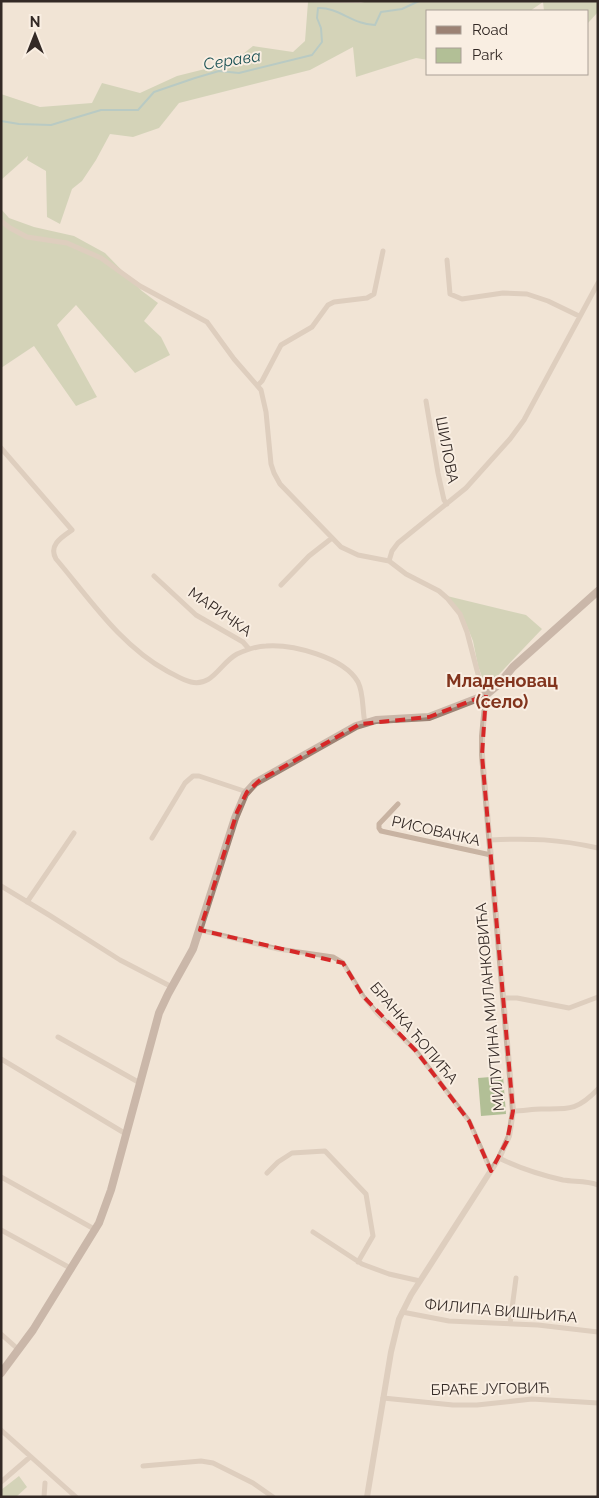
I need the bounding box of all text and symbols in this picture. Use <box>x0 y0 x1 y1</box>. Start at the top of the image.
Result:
north arrow <box>10 10 60 60</box>
legend <box>426 10 589 75</box>
text: N <box>30 14 40 30</box>
text: Road <box>472 21 508 39</box>
water label: Серава <box>202 46 262 74</box>
text: Park <box>472 46 503 64</box>
street label: ШИЛОВА <box>432 415 462 485</box>
street label: МАРИЧКА <box>185 584 255 640</box>
district label: Младеновац (село) <box>446 670 558 712</box>
street label: РИСОВАЧКА <box>390 812 482 850</box>
street label: МИЛУТИНА МИЛАНКОВИЋА <box>472 902 508 1112</box>
street label: БРАНКА ЋОПИЋА <box>366 978 462 1088</box>
street label: ФИЛИПА ВИШЊИЋА <box>424 1295 578 1327</box>
street label: БРАЋЕ ЈУГОВИЋ <box>431 1379 550 1399</box>

